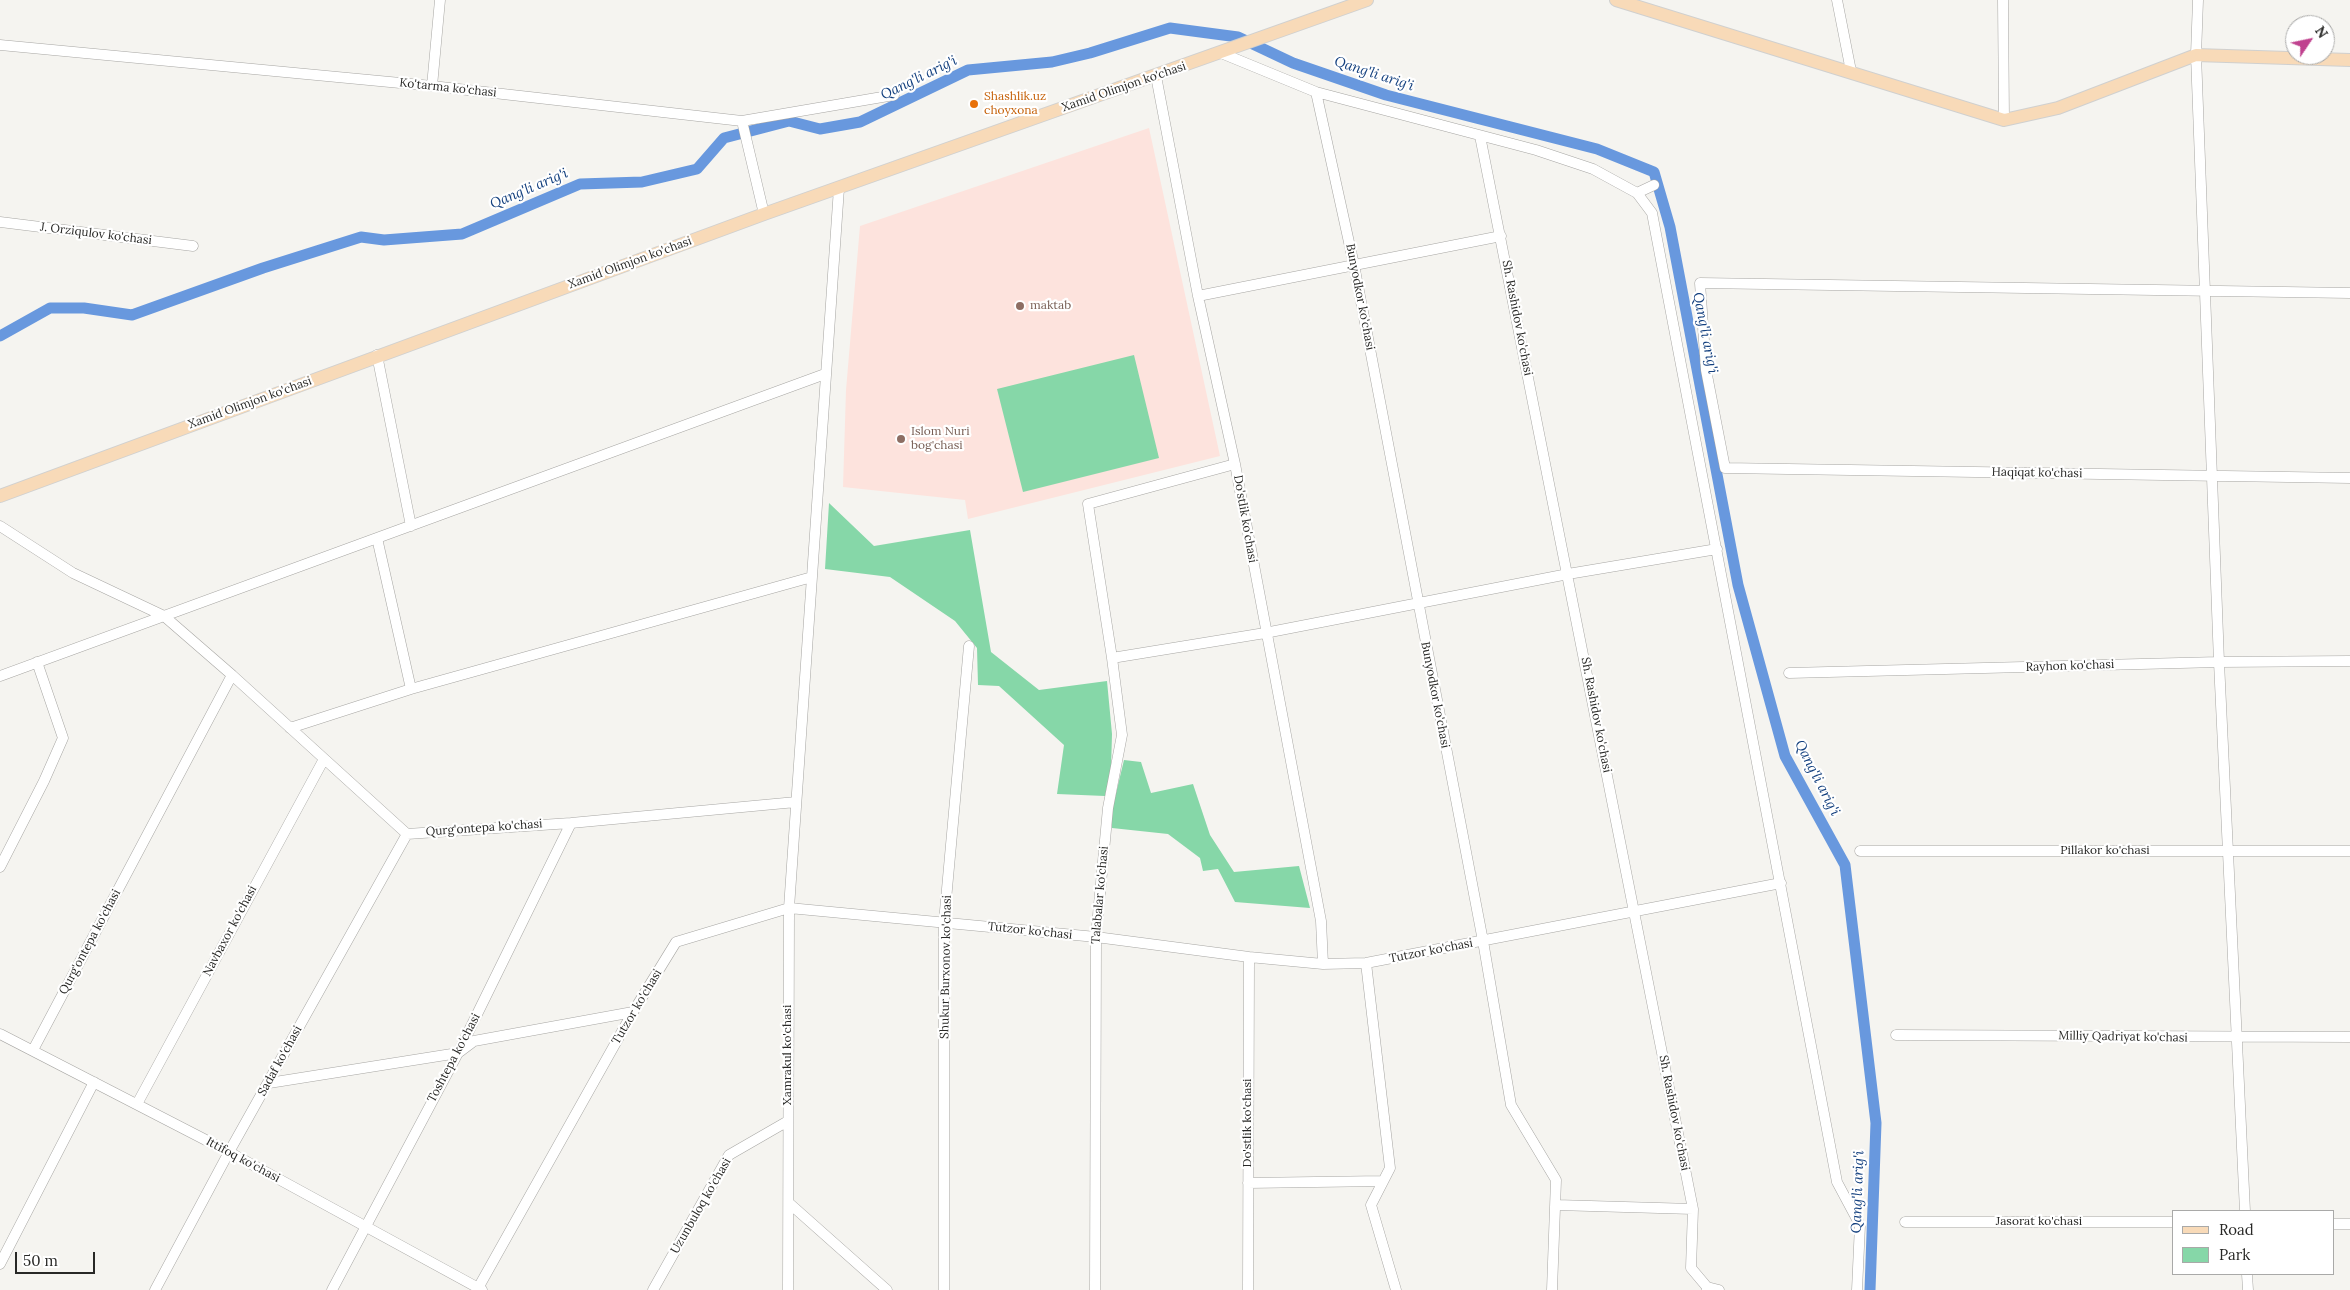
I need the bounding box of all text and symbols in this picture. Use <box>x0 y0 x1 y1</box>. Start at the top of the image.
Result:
north arrow <box>2285 15 2335 65</box>
text: N <box>2311 23 2332 42</box>
water label: Qang'li arig'i <box>878 52 960 104</box>
water label: Qang'li arig'i <box>1332 53 1416 95</box>
street label: Xamid Olimjon ko'chasi <box>1060 59 1188 115</box>
street label: Ko'tarma ko'chasi <box>399 76 497 100</box>
place label: Shashlik.uz choyxona <box>984 90 1046 118</box>
marker: Shashlik.uz choyxona <box>968 98 980 110</box>
water label: Qang'li arig'i <box>488 165 570 213</box>
street label: J. Orziqulov ko'chasi <box>39 220 153 248</box>
street label: Xamid Olimjon ko'chasi <box>566 234 694 292</box>
street label: Bunyodkor ko'chasi <box>1343 243 1377 351</box>
street label: Sh. Rashidov ko'chasi <box>1499 259 1535 377</box>
water label: Qang'li arig'i <box>1689 291 1721 375</box>
place label: maktab <box>1030 299 1071 313</box>
marker: maktab <box>1014 300 1026 312</box>
street label: Xamid Olimjon ko'chasi <box>186 374 314 432</box>
place label: Islom Nuri bog'chasi <box>911 425 970 453</box>
marker: Islom Nuri bog'chasi <box>895 433 907 445</box>
street label: Haqiqat ko'chasi <box>1992 465 2082 481</box>
street label: Do'stlik ko'chasi <box>1230 474 1260 564</box>
street label: Bunyodkor ko'chasi <box>1418 641 1452 749</box>
street label: Sh. Rashidov ko'chasi <box>1578 656 1614 774</box>
street label: Rayhon ko'chasi <box>2025 657 2115 675</box>
water label: Qang'li arig'i <box>1791 737 1843 819</box>
street label: Qurg'ontepa ko'chasi <box>425 817 543 839</box>
street label: Pillakor ko'chasi <box>2060 844 2150 858</box>
street label: Talabalar ko'chasi <box>1089 845 1111 945</box>
street label: Navbaxor ko'chasi <box>200 883 260 979</box>
street label: Qurg'ontepa ko'chasi <box>56 887 124 997</box>
street label: Shukur Burxonov ko'chasi <box>938 895 954 1039</box>
street label: Tutzor ko'chasi <box>987 919 1073 943</box>
street label: Tutzor ko'chasi <box>1388 936 1474 966</box>
street label: Tutzor ko'chasi <box>609 967 665 1047</box>
street label: Xamrakul ko'chasi <box>781 1005 795 1105</box>
street label: Toshtepa ko'chasi <box>424 1011 484 1105</box>
street label: Sadaf ko'chasi <box>255 1023 305 1099</box>
street label: Milliy Qadriyat ko'chasi <box>2058 1029 2188 1045</box>
street label: Sh. Rashidov ko'chasi <box>1656 1054 1692 1172</box>
street label: Do'stlik ko'chasi <box>1241 1079 1255 1167</box>
street label: Ittifoq ko'chasi <box>203 1134 283 1186</box>
water label: Qang'li arig'i <box>1848 1150 1868 1234</box>
street label: Uzunbuloq ko'chasi <box>668 1156 734 1256</box>
legend <box>2172 1210 2335 1275</box>
street label: Jasorat ko'chasi <box>1996 1215 2082 1229</box>
text: Road <box>2219 1220 2254 1239</box>
scale bar <box>18 1242 98 1274</box>
text: Park <box>2219 1245 2250 1264</box>
text: 50 m <box>23 1251 58 1270</box>

